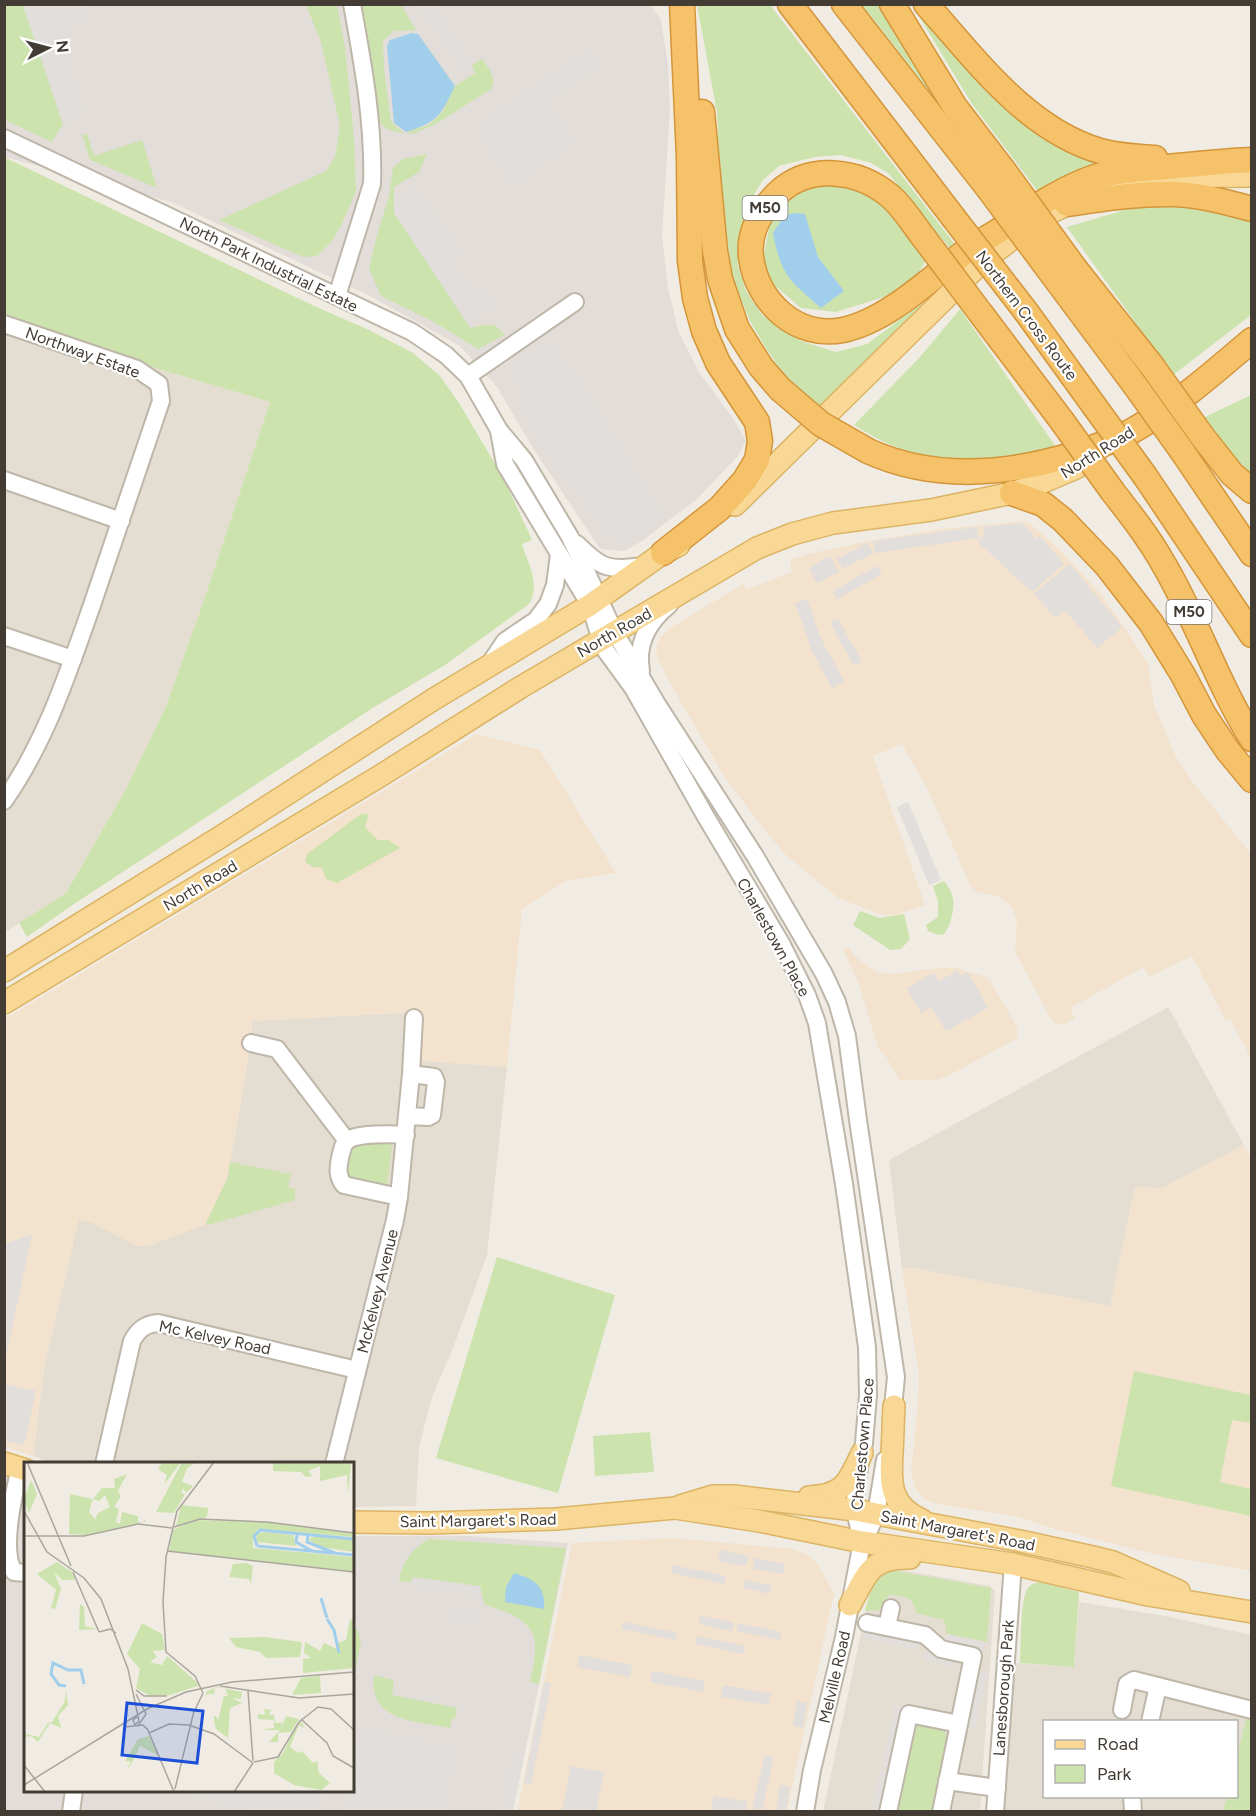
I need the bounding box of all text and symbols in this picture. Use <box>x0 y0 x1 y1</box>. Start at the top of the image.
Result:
north arrow <box>18 18 78 78</box>
text: N <box>52 39 73 54</box>
road number: M50 <box>742 196 788 220</box>
street label: North Park Industrial Estate <box>177 213 361 316</box>
street label: Northern Cross Route <box>972 247 1082 384</box>
street label: Northway Estate <box>23 323 143 382</box>
street label: North Road <box>1057 422 1137 482</box>
road number: M50 <box>1166 600 1212 624</box>
street label: North Road <box>574 603 655 661</box>
street label: North Road <box>160 856 241 915</box>
street label: Charlestown Place <box>733 875 814 1000</box>
street label: McKelvey Avenue <box>353 1227 402 1355</box>
street label: Mc Kelvey Road <box>157 1316 273 1359</box>
street label: Charlestown Place <box>847 1377 878 1511</box>
inset map <box>24 1462 354 1792</box>
street label: Saint Margaret's Road <box>879 1506 1037 1555</box>
street label: Saint Margaret's Road <box>399 1510 557 1531</box>
street label: Lanesborough Park <box>989 1619 1018 1757</box>
street label: Melville Road <box>815 1629 854 1725</box>
legend <box>1043 1720 1238 1798</box>
text: Road <box>1097 1733 1138 1755</box>
text: Park <box>1097 1763 1132 1785</box>

